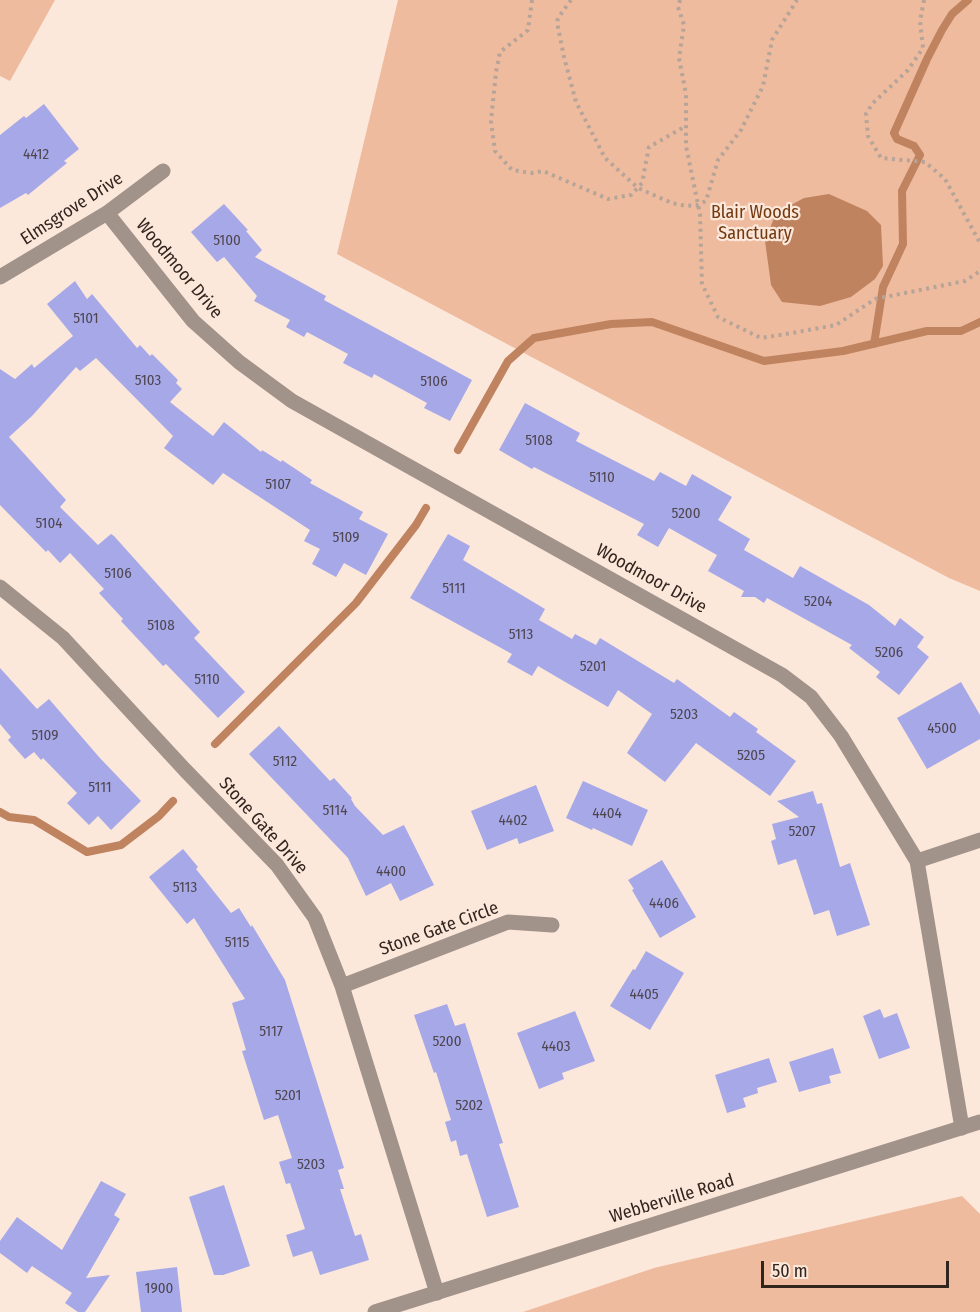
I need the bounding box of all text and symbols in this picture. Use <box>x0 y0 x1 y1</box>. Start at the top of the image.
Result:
house number: 4412 <box>23 146 49 164</box>
street label: Elmsgrove Drive <box>17 168 127 250</box>
park label: Blair Woods Sanctuary <box>711 202 799 244</box>
street label: Woodmoor Drive <box>131 215 227 323</box>
house number: 5100 <box>213 232 241 250</box>
house number: 5101 <box>73 310 99 328</box>
house number: 5103 <box>135 372 161 390</box>
house number: 5106 <box>420 373 448 391</box>
house number: 5108 <box>525 432 553 450</box>
house number: 5110 <box>589 469 615 487</box>
house number: 5107 <box>265 476 291 494</box>
house number: 5200 <box>672 505 700 523</box>
house number: 5104 <box>35 515 63 533</box>
house number: 5109 <box>333 529 359 547</box>
street label: Woodmoor Drive <box>592 540 710 618</box>
house number: 5106 <box>104 565 132 583</box>
house number: 5111 <box>442 580 466 598</box>
house number: 5204 <box>804 593 832 611</box>
house number: 5108 <box>147 617 175 635</box>
house number: 5113 <box>509 626 533 644</box>
house number: 5206 <box>875 644 903 662</box>
house number: 5201 <box>580 658 606 676</box>
house number: 5110 <box>194 671 220 689</box>
house number: 5203 <box>670 706 698 724</box>
house number: 4500 <box>927 720 957 738</box>
house number: 5109 <box>32 727 58 745</box>
house number: 5205 <box>737 747 765 765</box>
house number: 5112 <box>273 753 297 771</box>
street label: Stone Gate Drive <box>214 773 312 879</box>
house number: 5111 <box>88 779 112 797</box>
house number: 5114 <box>323 802 347 820</box>
house number: 4404 <box>592 805 622 823</box>
house number: 4402 <box>499 812 527 830</box>
house number: 5207 <box>789 823 815 841</box>
house number: 4400 <box>376 863 406 881</box>
house number: 5113 <box>173 879 197 897</box>
house number: 4406 <box>649 895 679 913</box>
street label: Stone Gate Circle <box>376 897 502 961</box>
house number: 5115 <box>225 934 249 952</box>
house number: 4405 <box>629 986 659 1004</box>
house number: 5117 <box>259 1023 283 1041</box>
house number: 5200 <box>433 1033 461 1051</box>
house number: 4403 <box>542 1038 570 1056</box>
house number: 5201 <box>275 1087 301 1105</box>
house number: 5202 <box>455 1097 483 1115</box>
house number: 5203 <box>297 1156 325 1174</box>
street label: Webberville Road <box>607 1170 737 1228</box>
scale bar <box>764 1249 952 1287</box>
text: 50 m <box>772 1260 808 1282</box>
house number: 1900 <box>145 1280 173 1298</box>

